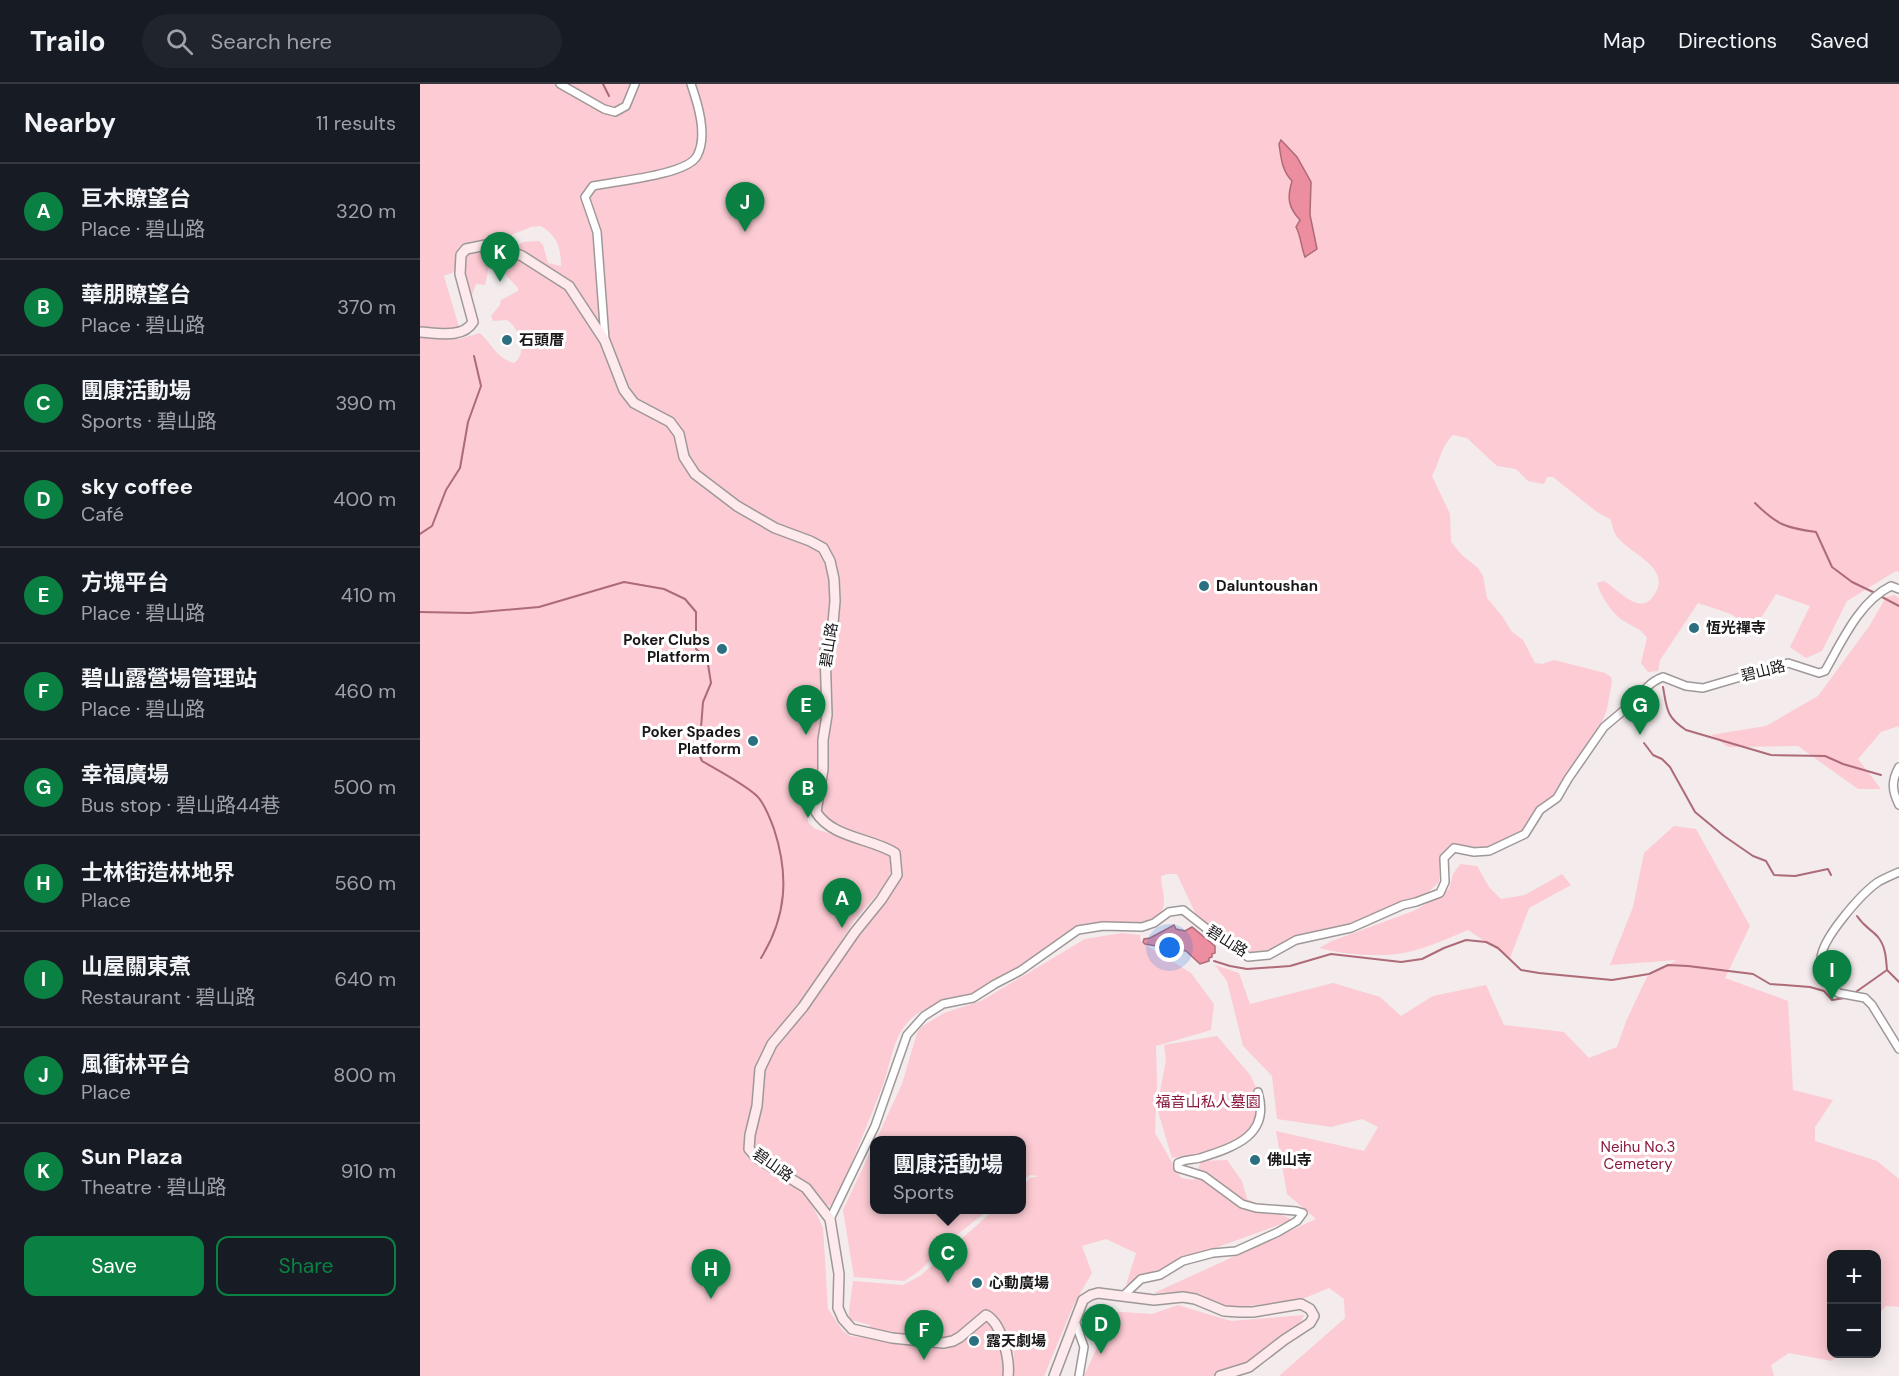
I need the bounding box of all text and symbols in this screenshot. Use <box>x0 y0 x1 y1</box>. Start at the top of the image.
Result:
search box <box>142 14 562 68</box>
text: Trailo <box>30 23 106 60</box>
icon: search <box>163 25 196 58</box>
text: Search here <box>211 27 332 56</box>
text: Map <box>1603 27 1645 55</box>
text: Directions <box>1678 27 1777 55</box>
text: Saved <box>1810 27 1869 55</box>
text: Nearby <box>24 106 116 140</box>
text: 11 results <box>316 110 396 136</box>
pin: J <box>726 182 764 232</box>
text: 巨木瞭望台 <box>81 184 191 213</box>
text: A <box>36 198 51 224</box>
text: 320 m <box>336 198 396 224</box>
text: Place · 碧山路 <box>81 216 205 242</box>
pin: K <box>480 232 520 282</box>
text: 華朋瞭望台 <box>81 280 191 309</box>
text: B <box>37 294 50 320</box>
text: 370 m <box>337 294 396 320</box>
text: Place · 碧山路 <box>81 312 205 338</box>
place label: 石頭厝 <box>519 330 564 350</box>
marker: 石頭厝 <box>500 333 514 347</box>
text: 團康活動場 <box>81 376 191 405</box>
text: C <box>36 390 51 416</box>
text: 390 m <box>335 390 396 416</box>
text: Sports · 碧山路 <box>81 408 217 434</box>
text: sky coffee <box>81 472 193 501</box>
text: D <box>36 486 51 512</box>
text: 400 m <box>333 486 396 512</box>
text: Café <box>81 501 124 527</box>
text: 方塊平台 <box>81 568 169 597</box>
place label: Daluntoushan <box>1216 576 1318 596</box>
marker: Daluntoushan <box>1197 579 1211 593</box>
text: E <box>38 582 49 608</box>
text: 410 m <box>341 582 396 608</box>
text: Place · 碧山路 <box>81 600 205 626</box>
place label: 恆光禪寺 <box>1706 618 1766 638</box>
street label: 碧山路 <box>816 621 842 669</box>
marker: 恆光禪寺 <box>1687 621 1701 635</box>
place label: Poker Clubs Platform <box>623 630 710 667</box>
marker: Poker Clubs Platform <box>715 642 729 656</box>
street label: 碧山路 <box>1739 656 1787 686</box>
text: 碧山露營場管理站 <box>81 664 257 693</box>
text: F <box>38 678 49 704</box>
text: 460 m <box>334 678 396 704</box>
pin: E <box>786 686 826 735</box>
pin: G <box>1620 686 1660 735</box>
text: Place · 碧山路 <box>81 696 205 722</box>
place label: Poker Spades Platform <box>642 722 741 759</box>
marker: Poker Spades Platform <box>746 734 760 748</box>
text: 幸福廣場 <box>81 760 169 789</box>
pin: B <box>788 768 828 818</box>
text: G <box>36 774 51 800</box>
text: 500 m <box>333 774 396 800</box>
text: Bus stop · 碧山路44巷 <box>81 792 280 818</box>
text: 士林街造林地界 <box>81 858 235 887</box>
text: H <box>36 870 51 896</box>
text: 560 m <box>334 870 396 896</box>
pin: A <box>822 878 862 928</box>
text: Place <box>81 887 131 913</box>
street label: 碧山路 <box>1203 921 1251 961</box>
your location <box>1155 933 1184 962</box>
pin: I <box>1812 950 1852 1000</box>
text: 山屋關東煮 <box>81 952 191 981</box>
text: I <box>41 966 46 992</box>
text: 640 m <box>334 966 396 992</box>
text: Restaurant · 碧山路 <box>81 984 256 1010</box>
text: 風衝林平台 <box>81 1050 191 1079</box>
text: J <box>38 1062 49 1088</box>
text: 800 m <box>333 1062 396 1088</box>
text: Place <box>81 1079 131 1105</box>
park label: 福音山私人墓園 <box>1155 1092 1261 1112</box>
popup <box>870 1136 1026 1214</box>
park label: Neihu No.3 Cemetery <box>1601 1137 1675 1174</box>
text: Sun Plaza <box>81 1142 183 1171</box>
street label: 碧山路 <box>749 1144 797 1186</box>
text: 團康活動場 <box>893 1150 1003 1179</box>
place label: 佛山寺 <box>1267 1150 1312 1170</box>
marker: 佛山寺 <box>1248 1153 1262 1167</box>
text: K <box>37 1158 50 1184</box>
text: 910 m <box>341 1158 396 1184</box>
text: Theatre · 碧山路 <box>81 1174 227 1200</box>
text: Sports <box>893 1179 954 1205</box>
pin: C <box>928 1234 968 1283</box>
button: Save <box>24 1236 204 1296</box>
button: Share <box>216 1236 396 1296</box>
pin: H <box>692 1250 730 1299</box>
map controls <box>1827 1250 1881 1358</box>
button: + <box>1827 1250 1881 1304</box>
place label: 心動廣場 <box>989 1273 1049 1293</box>
marker: 心動廣場 <box>970 1276 984 1290</box>
pin: D <box>1082 1304 1120 1354</box>
button: − <box>1827 1304 1881 1358</box>
pin: F <box>904 1310 944 1360</box>
place label: 露天劇場 <box>986 1331 1046 1351</box>
marker: 露天劇場 <box>967 1334 981 1348</box>

